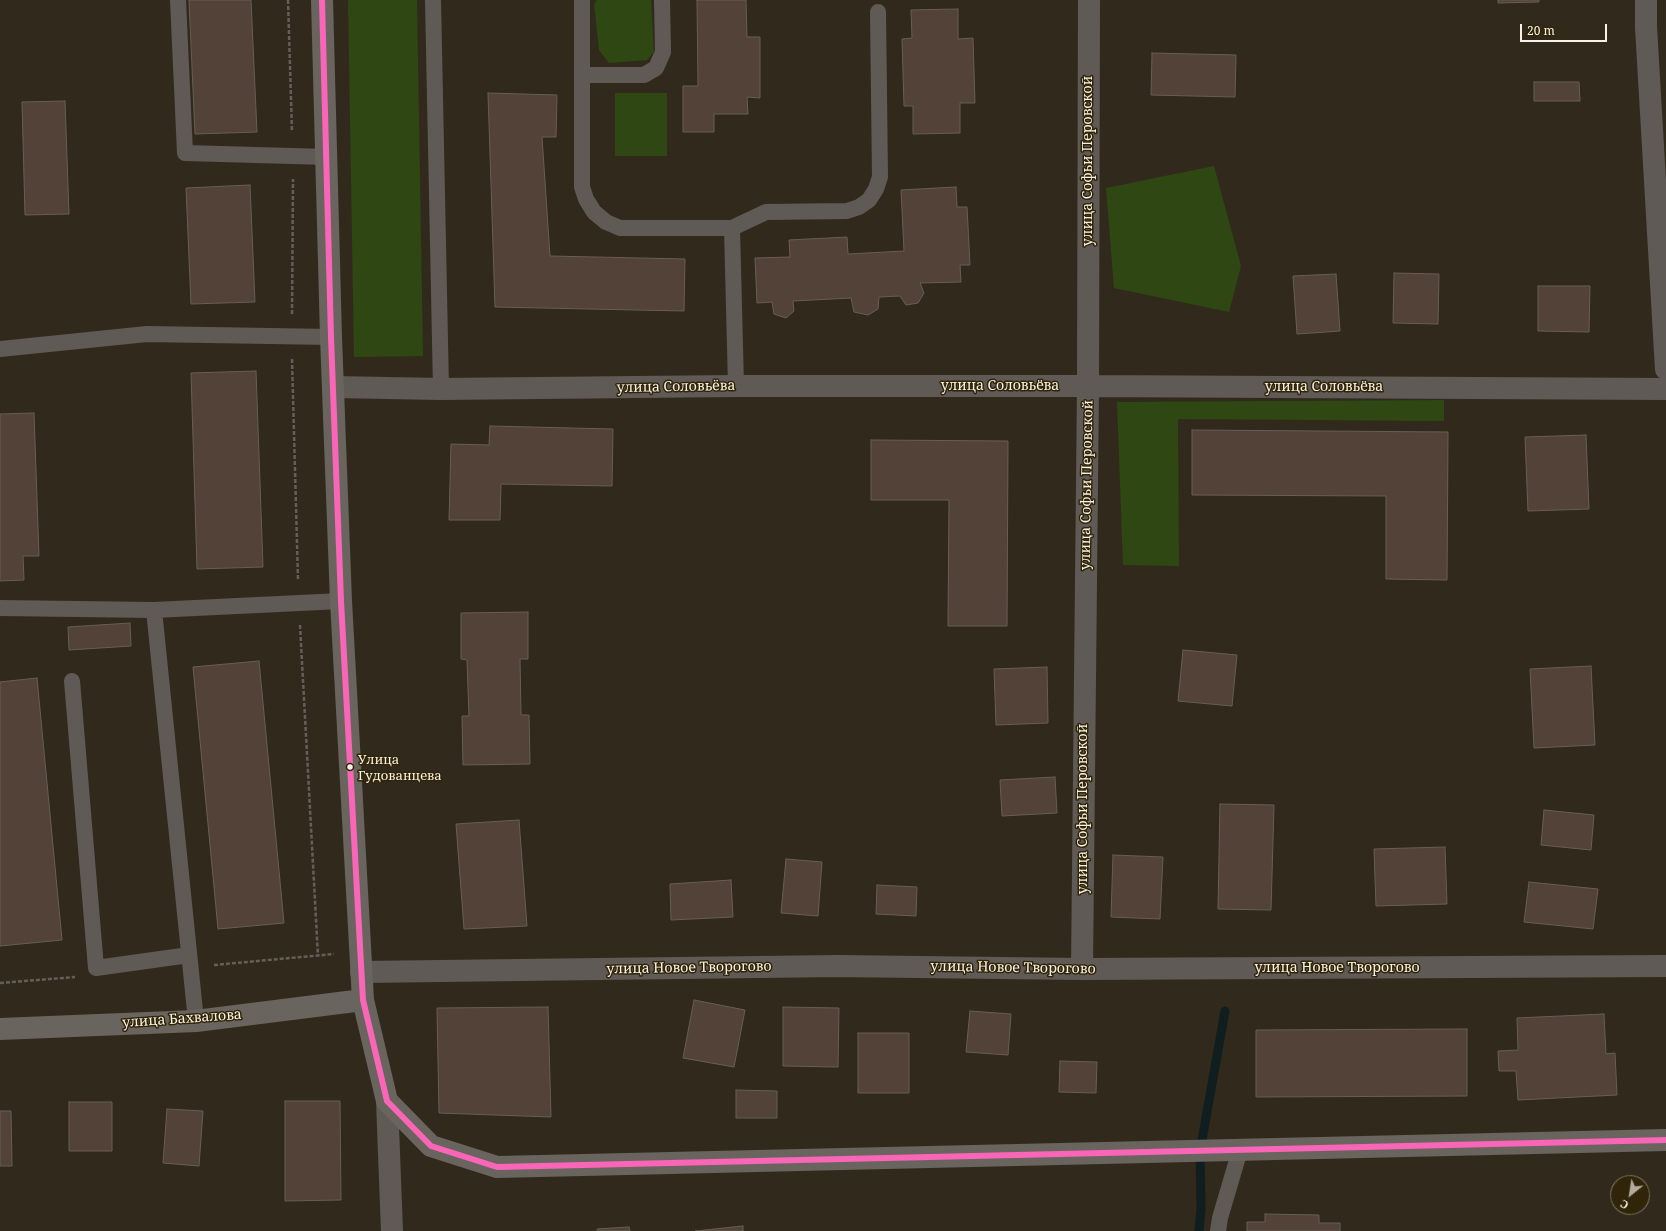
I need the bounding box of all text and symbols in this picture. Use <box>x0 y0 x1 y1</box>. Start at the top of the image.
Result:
scale bar <box>1522 16 1609 42</box>
text: 20 m <box>1527 22 1555 39</box>
street label: улица Софьи Перовской <box>1080 76 1096 246</box>
street label: улица Соловьёва <box>617 378 735 396</box>
street label: улица Соловьёва <box>941 378 1059 394</box>
street label: улица Соловьёва <box>1265 379 1383 395</box>
street label: улица Софьи Перовской <box>1077 400 1097 570</box>
street label: улица Софьи Перовской <box>1075 724 1091 894</box>
place label: Улица Гудованцева <box>358 752 442 783</box>
marker: Улица Гудованцева <box>345 762 355 772</box>
street label: улица Новое Творогово <box>606 958 772 978</box>
street label: улица Новое Творогово <box>930 958 1096 978</box>
street label: улица Новое Творогово <box>1254 960 1420 976</box>
street label: улица Бахвалова <box>122 1006 242 1032</box>
north arrow <box>1610 1175 1650 1215</box>
text: С <box>1617 1197 1631 1213</box>

